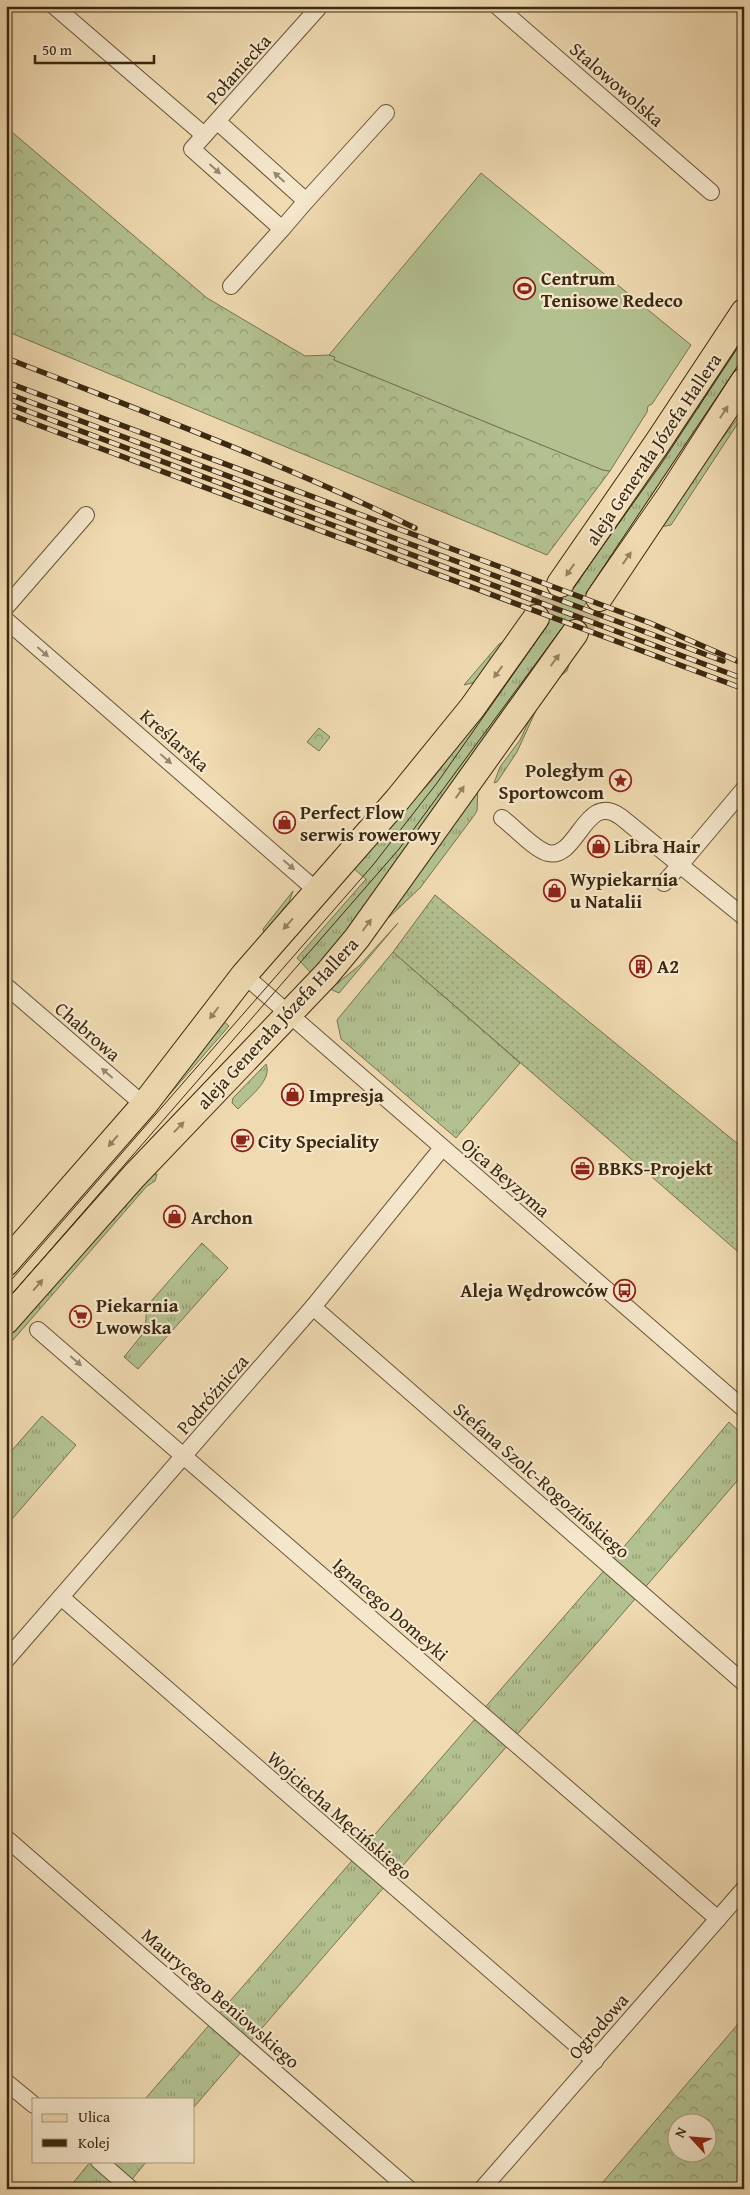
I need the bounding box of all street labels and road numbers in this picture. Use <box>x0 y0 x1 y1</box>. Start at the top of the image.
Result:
street label: Połaniecka <box>199 28 277 110</box>
street label: Stalowowolska <box>564 35 670 133</box>
street label: aleja Generała Józefa Hallera <box>578 347 728 551</box>
street label: Kreślarska <box>134 702 216 778</box>
street label: aleja Generała Józefa Hallera <box>190 931 364 1115</box>
street label: Chabrowa <box>49 995 127 1067</box>
street label: Ojca Beyzyma <box>455 1130 557 1224</box>
street label: Podróżnicza <box>169 1348 255 1440</box>
street label: Stefana Szolc-Rogozińskiego <box>448 1395 636 1565</box>
street label: Ignacego Domeyki <box>327 1551 455 1667</box>
street label: Wojciecha Męcińskiego <box>261 1744 419 1886</box>
street label: Maurycego Beniowskiego <box>136 1921 306 2075</box>
street label: Ogrodowa <box>561 1987 635 2065</box>

